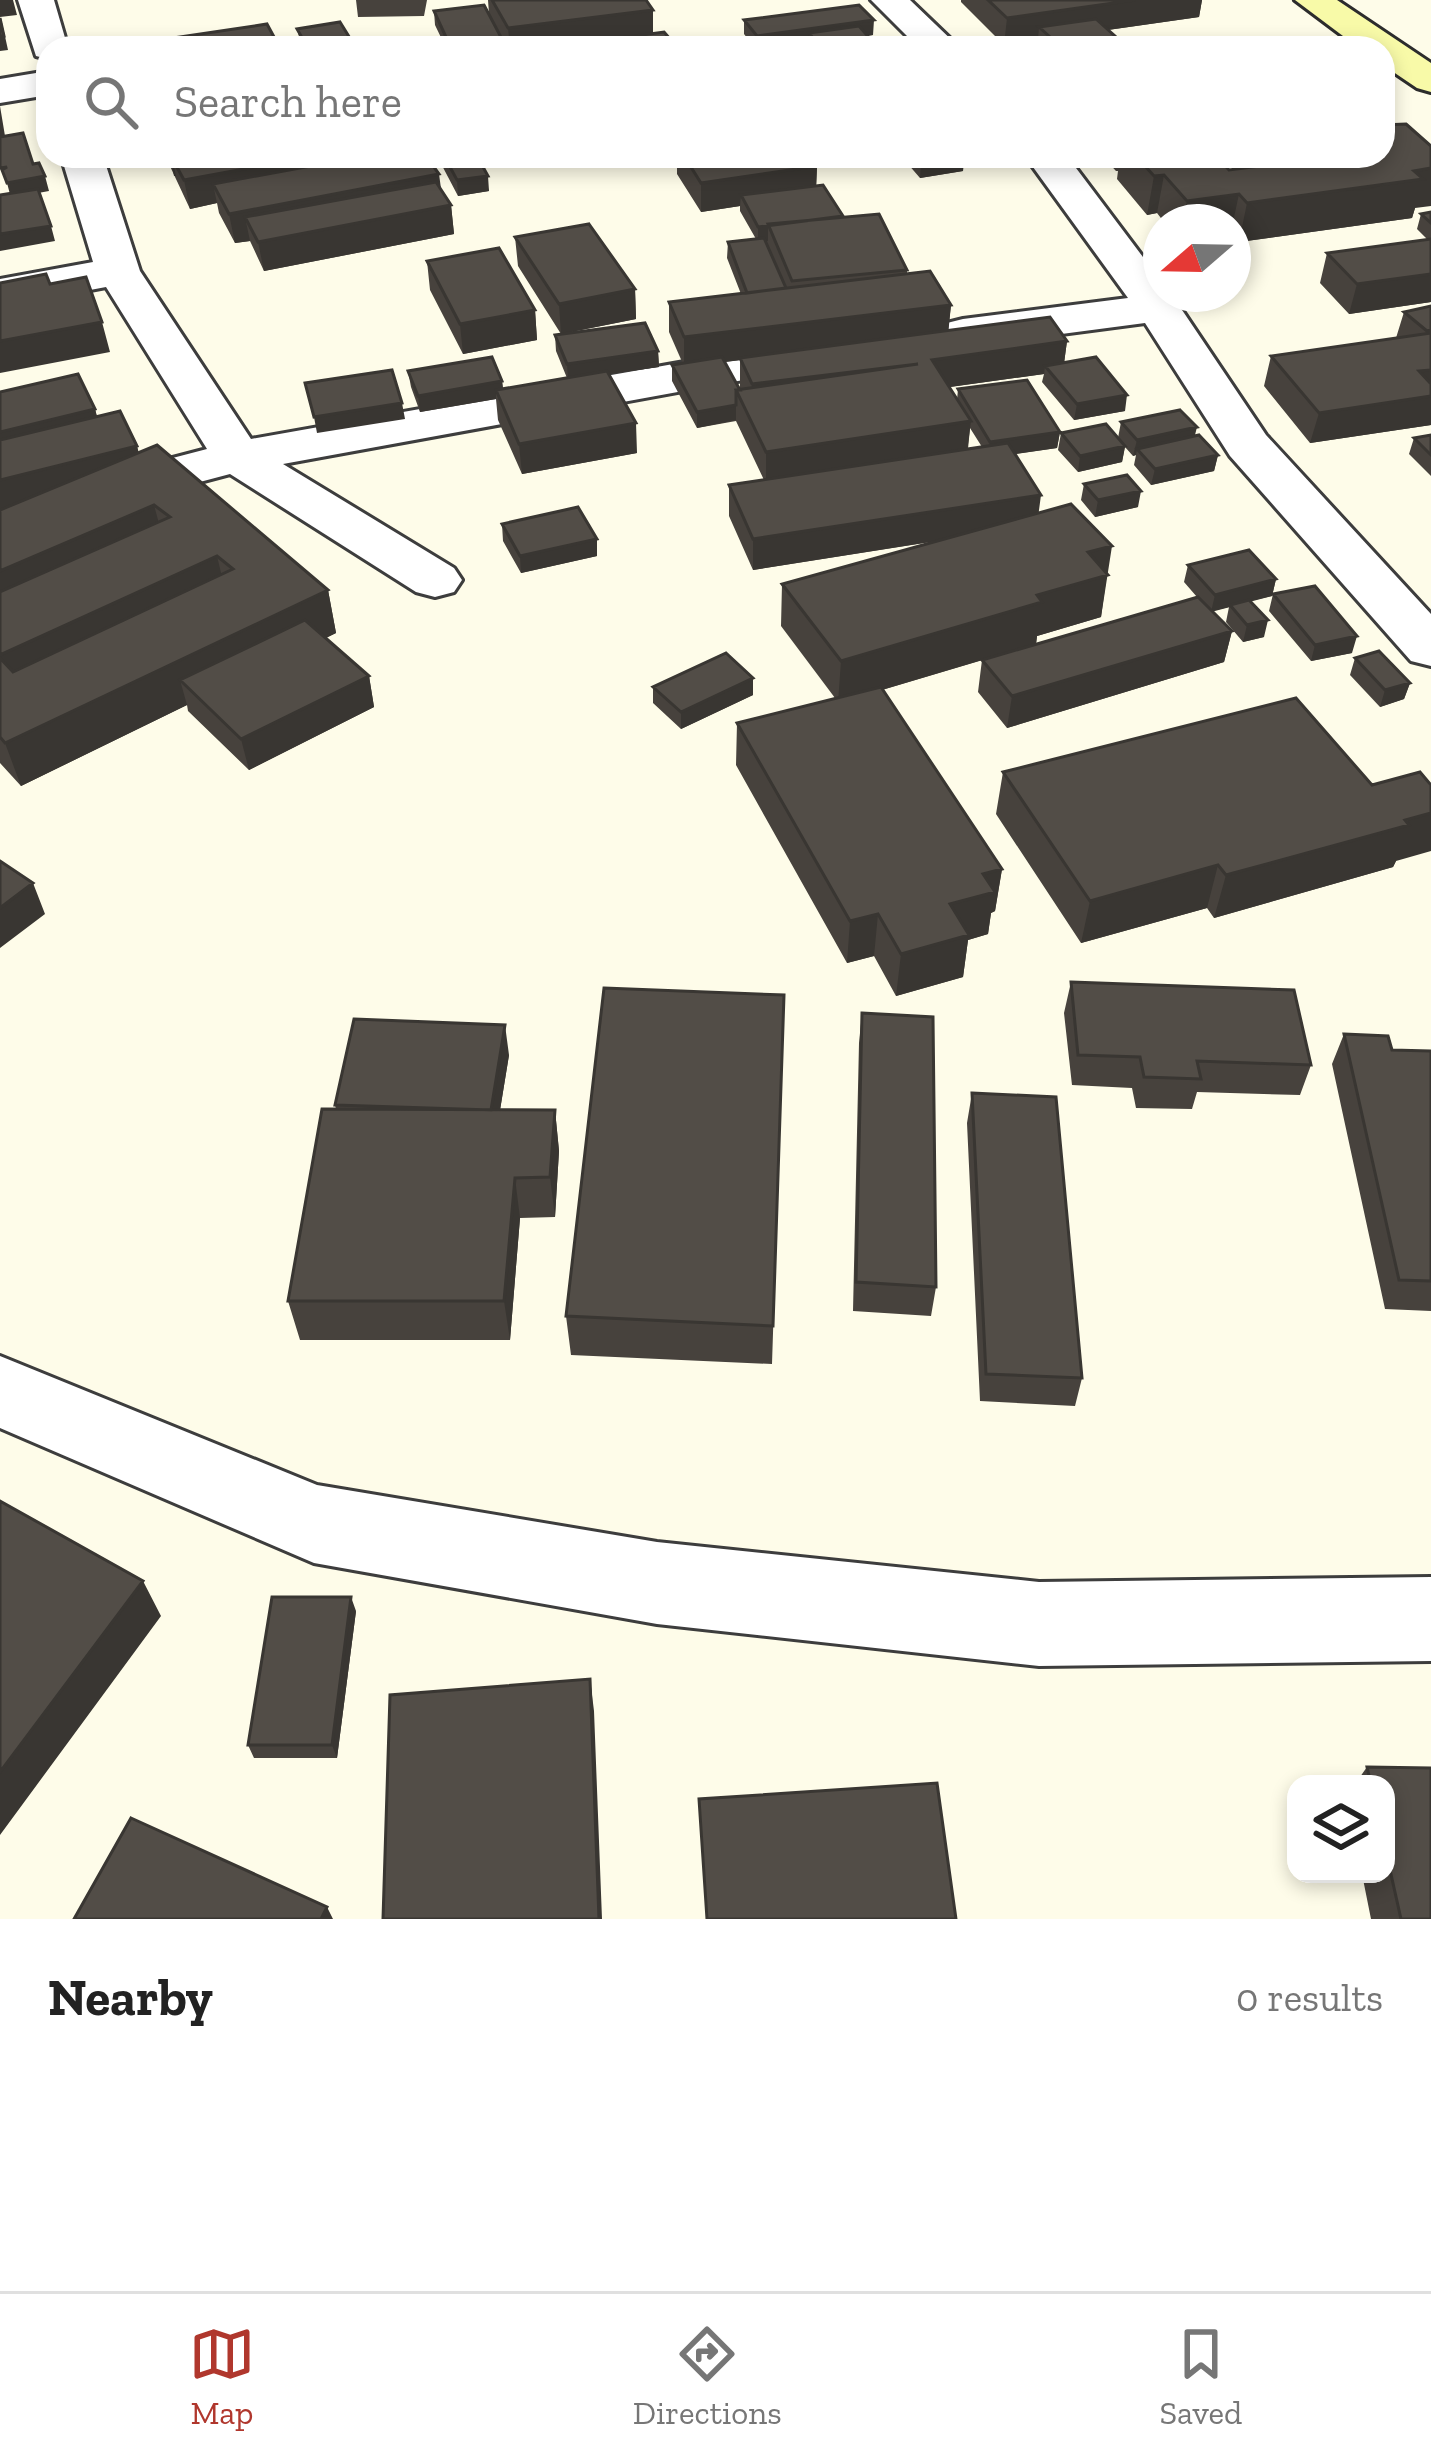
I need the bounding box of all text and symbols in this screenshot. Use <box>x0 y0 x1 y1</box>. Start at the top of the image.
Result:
search box <box>36 36 1395 168</box>
icon: search <box>78 69 144 135</box>
text: Search here <box>174 75 402 129</box>
north arrow <box>1143 204 1251 312</box>
map controls <box>1287 1775 1395 1883</box>
button: layers <box>1287 1775 1395 1883</box>
text: Nearby <box>48 1967 213 2028</box>
text: 0 results <box>1236 1974 1383 2021</box>
tab: Map <box>189 2321 255 2432</box>
tab: Directions <box>633 2321 782 2432</box>
tab: Saved <box>1159 2321 1242 2432</box>

